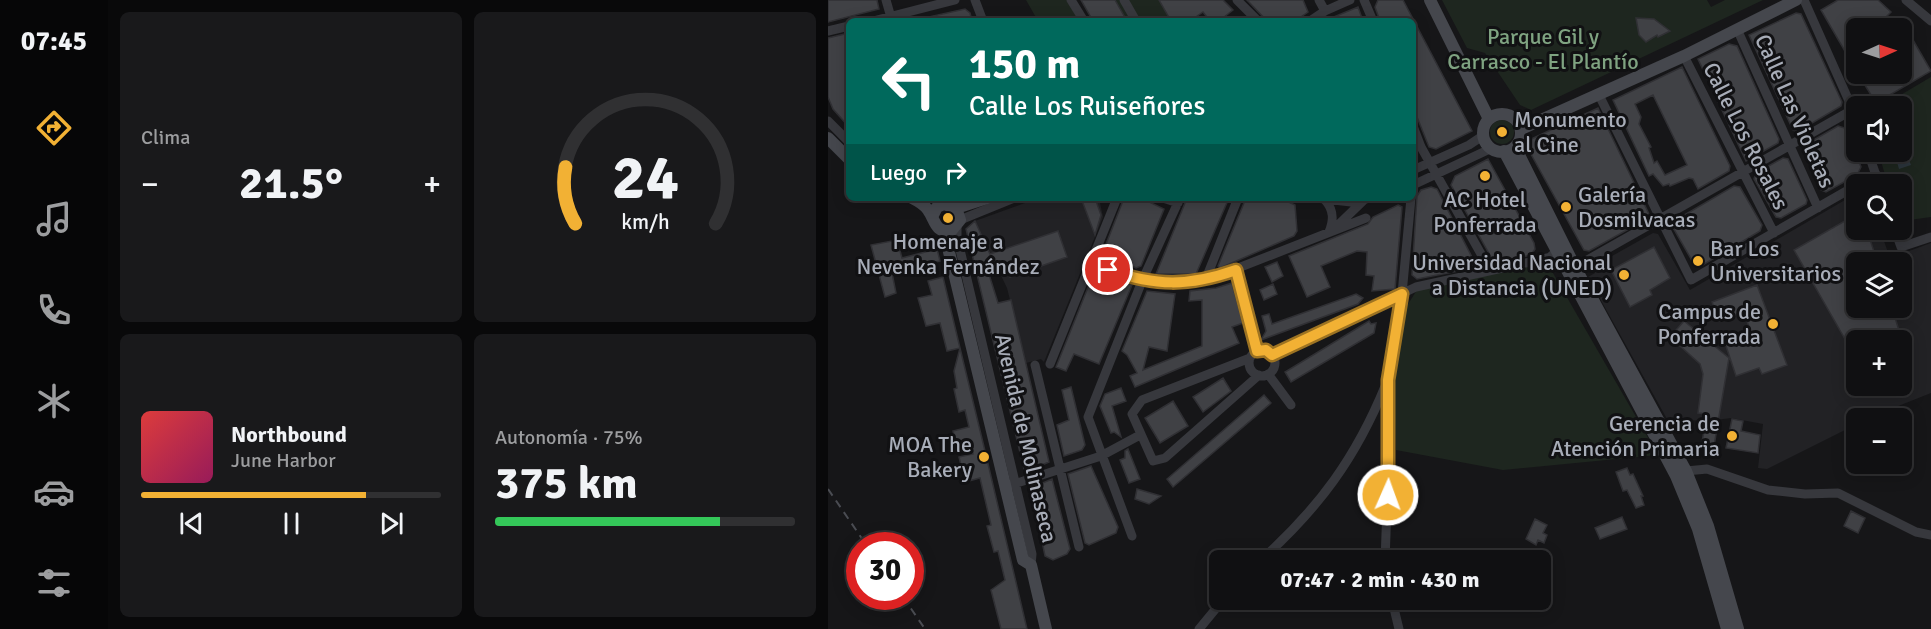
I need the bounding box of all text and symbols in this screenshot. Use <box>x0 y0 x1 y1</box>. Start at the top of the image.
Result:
north arrow <box>1846 18 1912 84</box>
map controls <box>1846 18 1912 474</box>
park label: Parque Gil y Carrasco - El Plantío <box>1447 23 1639 75</box>
text: 07:45 <box>21 25 87 58</box>
street label: Calle Las Violetas <box>1749 30 1841 192</box>
text: 150 m <box>969 39 1080 90</box>
icon: left <box>870 42 948 120</box>
street label: Calle Los Rosales <box>1697 58 1795 214</box>
text: Calle Los Ruiseñores <box>969 90 1205 123</box>
button: sound <box>1846 96 1912 162</box>
place label: Monumento al Cine <box>1514 106 1627 158</box>
icon: directions <box>33 107 75 149</box>
text: Clima <box>141 125 190 150</box>
marker: Monumento al Cine <box>1495 125 1509 139</box>
text: 24 <box>611 139 679 216</box>
text: 21.5° <box>239 156 343 211</box>
icon: right <box>939 156 972 189</box>
text: Luego <box>870 159 927 186</box>
text: − <box>141 164 159 205</box>
text: + <box>423 164 441 205</box>
marker: AC Hotel Ponferrada <box>1478 169 1492 183</box>
button: search <box>1846 174 1912 240</box>
place label: Galería Dosmilvacas <box>1578 181 1695 233</box>
place label: AC Hotel Ponferrada <box>1433 186 1537 238</box>
icon: music <box>33 198 75 240</box>
marker: Galería Dosmilvacas <box>1559 200 1573 214</box>
text: km/h <box>621 209 669 235</box>
marker: Homenaje a Nevenka Fernández <box>941 211 955 225</box>
place label: Homenaje a Nevenka Fernández <box>856 228 1040 280</box>
place label: Bar Los Universitarios <box>1710 235 1841 287</box>
pin <box>1082 244 1133 295</box>
place label: Universidad Nacional a Distancia (UNED) <box>1412 249 1612 301</box>
button: layers <box>1846 252 1912 318</box>
icon: arrive <box>1091 253 1124 286</box>
marker: Bar Los Universitarios <box>1691 254 1705 268</box>
marker: Universidad Nacional a Distancia (UNED) <box>1617 268 1631 282</box>
icon: phone <box>33 289 75 331</box>
place label: Campus de Ponferrada <box>1658 298 1761 350</box>
marker: Campus de Ponferrada <box>1766 317 1780 331</box>
button: + <box>1846 330 1912 396</box>
street label: Avenida de Molinaseca <box>989 331 1063 545</box>
icon: climate <box>33 380 75 422</box>
button: − <box>1846 408 1912 474</box>
place label: Gerencia de Atención Primaria <box>1551 410 1720 462</box>
text: Northbound <box>231 421 347 448</box>
text: Autonomía · 75% <box>495 425 643 450</box>
marker: Gerencia de Atención Primaria <box>1725 429 1739 443</box>
place label: MOA The Bakery <box>888 431 973 483</box>
text: June Harbor <box>231 448 336 473</box>
marker: MOA The Bakery <box>977 450 991 464</box>
text: 375 km <box>495 456 638 511</box>
position arrow <box>1356 463 1420 527</box>
icon: car <box>33 471 75 513</box>
icon: previous <box>175 507 208 540</box>
icon: pause <box>275 507 308 540</box>
icon: next <box>375 507 408 540</box>
speed limit sign: 30 <box>846 532 924 610</box>
icon: filters <box>33 562 75 604</box>
text: 07:47 · 2 min · 430 m <box>1280 566 1480 593</box>

